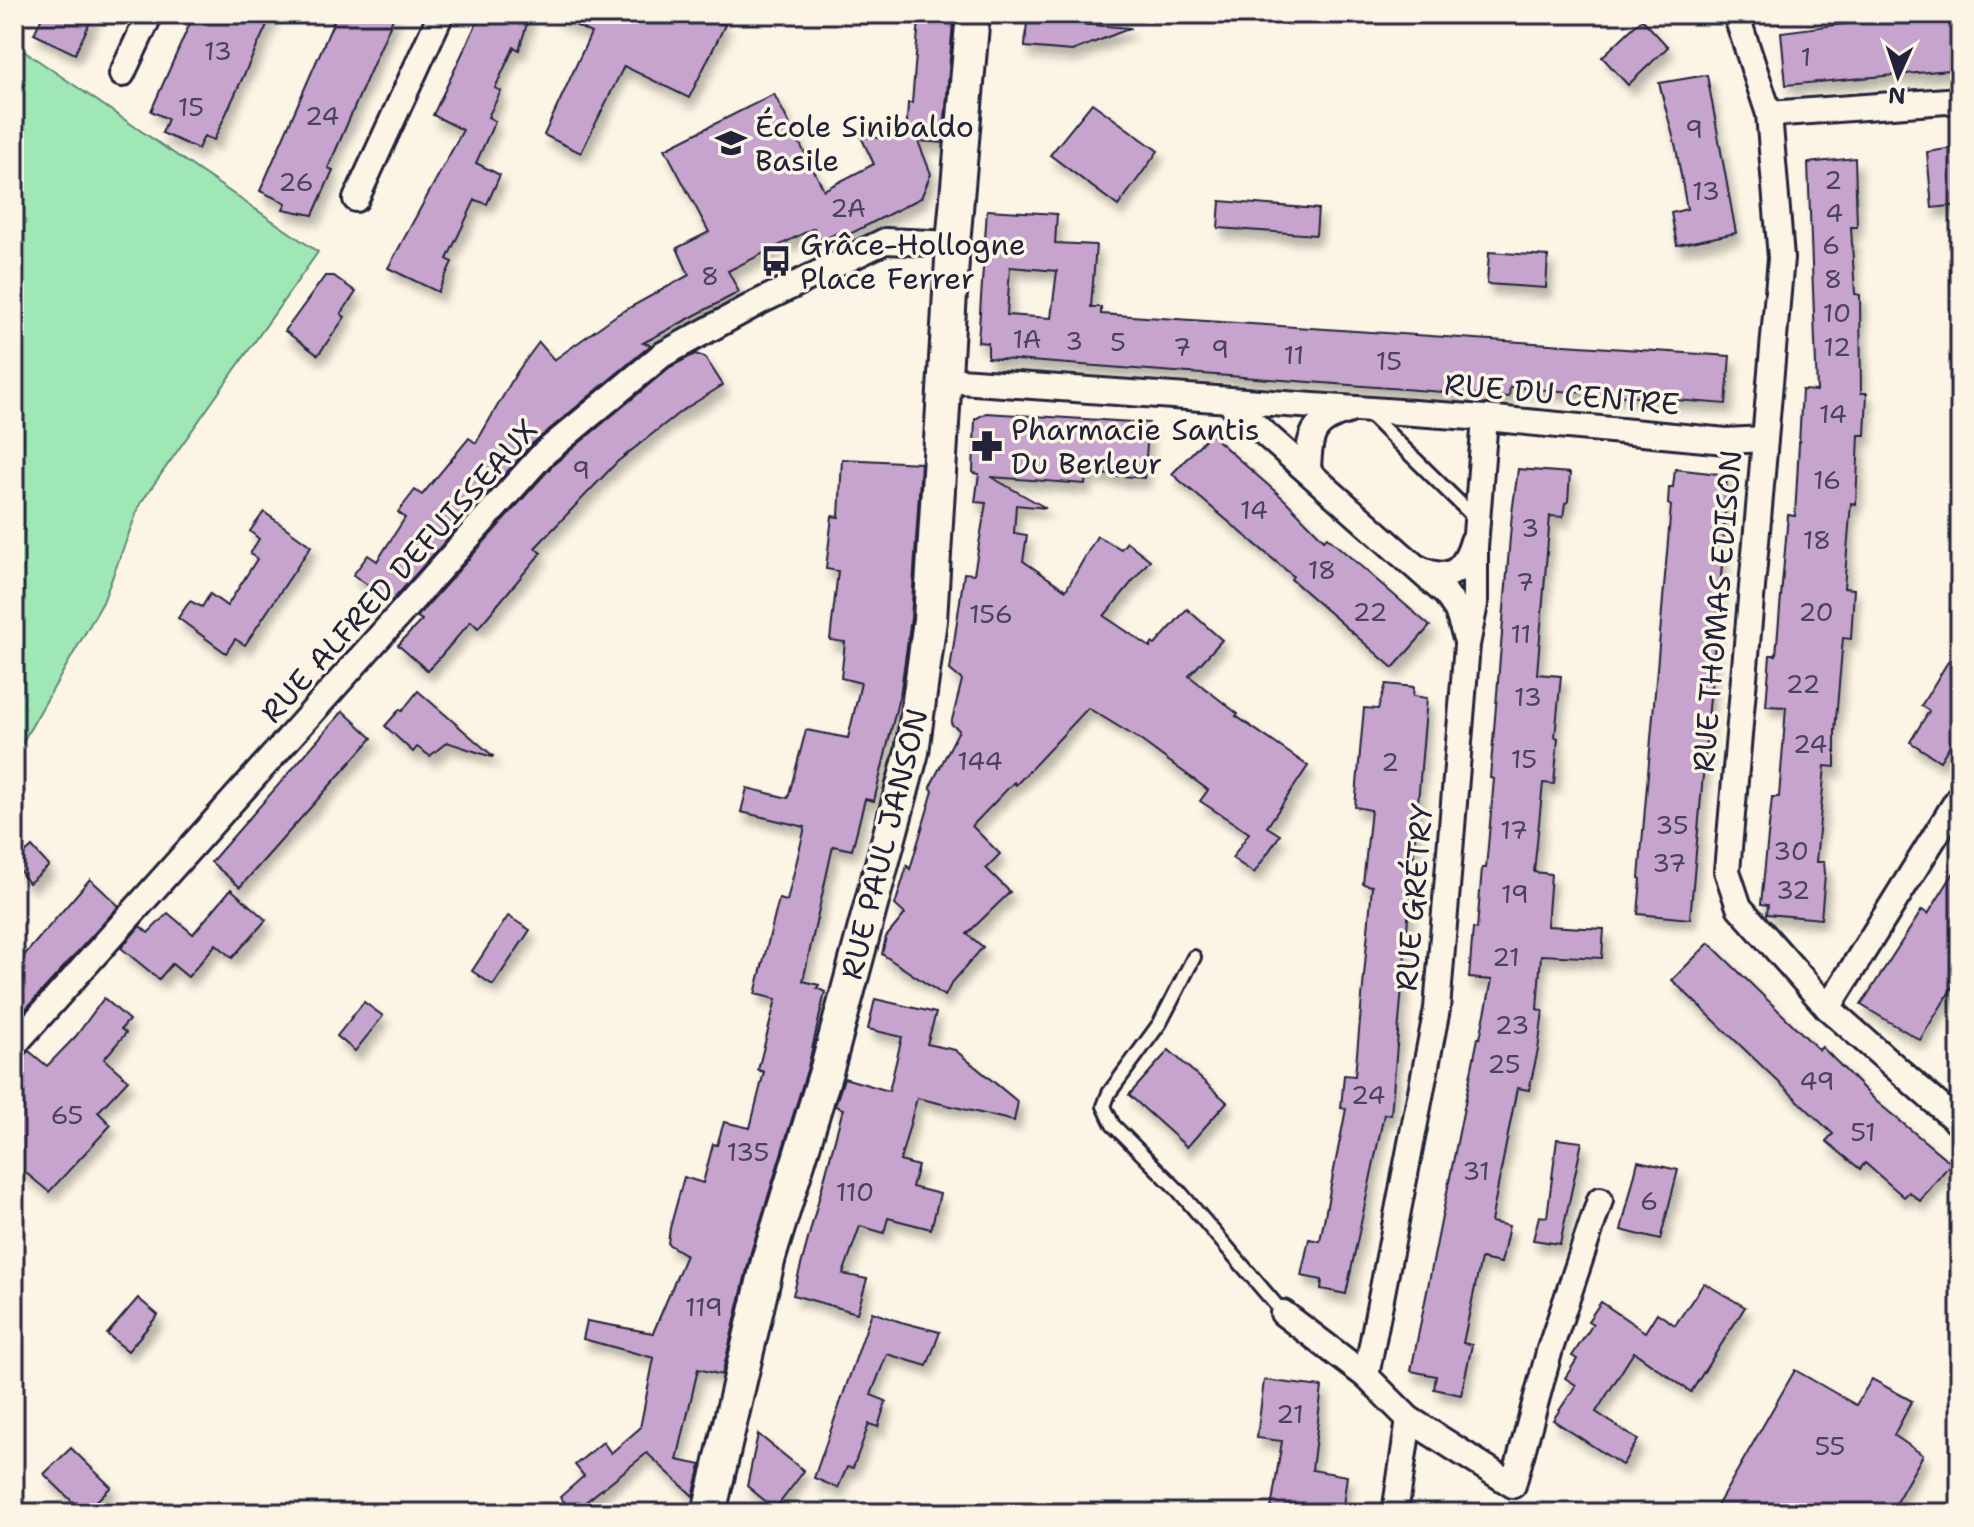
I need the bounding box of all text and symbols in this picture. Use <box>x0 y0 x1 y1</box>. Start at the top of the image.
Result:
house number: 13 <box>204 33 232 68</box>
north arrow <box>1858 36 1938 116</box>
house number: 1 <box>1801 39 1811 74</box>
text: N <box>1888 81 1906 110</box>
house number: 15 <box>178 89 204 124</box>
house number: 24 <box>305 98 339 133</box>
place label: École Sinibaldo Basile <box>755 106 974 181</box>
house number: 9 <box>1685 111 1703 146</box>
school or university icon: École Sinibaldo Basile <box>714 126 748 160</box>
house number: 2 <box>1824 162 1842 197</box>
house number: 26 <box>278 164 314 199</box>
house number: 13 <box>1692 173 1720 208</box>
house number: 2A <box>830 190 866 225</box>
house number: 4 <box>1825 195 1843 230</box>
place label: Grâce-Hollogne Place Ferrer <box>800 224 1026 299</box>
house number: 6 <box>1822 227 1840 262</box>
bus stop icon: Grâce-Hollogne Place Ferrer <box>759 244 793 278</box>
house number: 8 <box>701 258 719 293</box>
house number: 8 <box>1824 261 1842 296</box>
house number: 10 <box>1823 295 1851 330</box>
house number: 1A <box>1013 321 1041 356</box>
house number: 3 <box>1065 323 1083 358</box>
house number: 5 <box>1110 324 1126 359</box>
house number: 7 <box>1173 329 1191 364</box>
house number: 12 <box>1823 329 1851 364</box>
house number: 9 <box>1211 331 1229 366</box>
house number: 11 <box>1284 337 1304 372</box>
house number: 15 <box>1376 343 1402 378</box>
street label: RUE DU CENTRE <box>1443 363 1681 425</box>
house number: 14 <box>1819 396 1847 431</box>
place label: Pharmacie Santis Du Berleur <box>1011 409 1260 484</box>
street label: RUE ALFRED DEFUISSEAUX <box>251 410 547 732</box>
pharmacy icon: Pharmacie Santis Du Berleur <box>970 429 1004 463</box>
street label: RUE THOMAS EDISON <box>1682 448 1752 774</box>
house number: 9 <box>572 452 590 487</box>
house number: 16 <box>1813 462 1841 497</box>
house number: 14 <box>1240 492 1268 527</box>
house number: 3 <box>1521 510 1539 545</box>
house number: 18 <box>1803 522 1831 557</box>
house number: 18 <box>1308 552 1336 587</box>
house number: 7 <box>1516 564 1534 599</box>
house number: 22 <box>1352 594 1388 629</box>
house number: 20 <box>1798 594 1834 629</box>
house number: 156 <box>969 596 1013 631</box>
house number: 11 <box>1511 616 1531 651</box>
house number: 22 <box>1785 666 1821 701</box>
house number: 13 <box>1514 679 1542 714</box>
street label: RUE PAUL JANSON <box>831 704 937 984</box>
house number: 24 <box>1793 726 1827 761</box>
house number: 15 <box>1511 741 1537 776</box>
house number: 144 <box>957 743 1003 778</box>
house number: 2 <box>1381 744 1399 779</box>
street label: RUE GRÉTRY <box>1385 801 1443 993</box>
house number: 35 <box>1655 807 1689 842</box>
house number: 17 <box>1500 812 1528 847</box>
house number: 30 <box>1773 833 1809 868</box>
house number: 37 <box>1652 845 1686 880</box>
house number: 32 <box>1776 872 1810 907</box>
house number: 19 <box>1501 876 1529 911</box>
house number: 21 <box>1492 939 1520 974</box>
house number: 23 <box>1494 1007 1530 1042</box>
house number: 25 <box>1487 1046 1521 1081</box>
house number: 49 <box>1799 1063 1835 1098</box>
house number: 24 <box>1351 1077 1385 1112</box>
house number: 65 <box>50 1097 84 1132</box>
house number: 51 <box>1850 1114 1876 1149</box>
house number: 135 <box>727 1134 769 1169</box>
house number: 31 <box>1462 1153 1490 1188</box>
house number: 110 <box>836 1174 874 1209</box>
house number: 6 <box>1640 1183 1658 1218</box>
house number: 119 <box>685 1289 723 1324</box>
house number: 21 <box>1276 1396 1304 1431</box>
house number: 55 <box>1814 1428 1846 1463</box>

